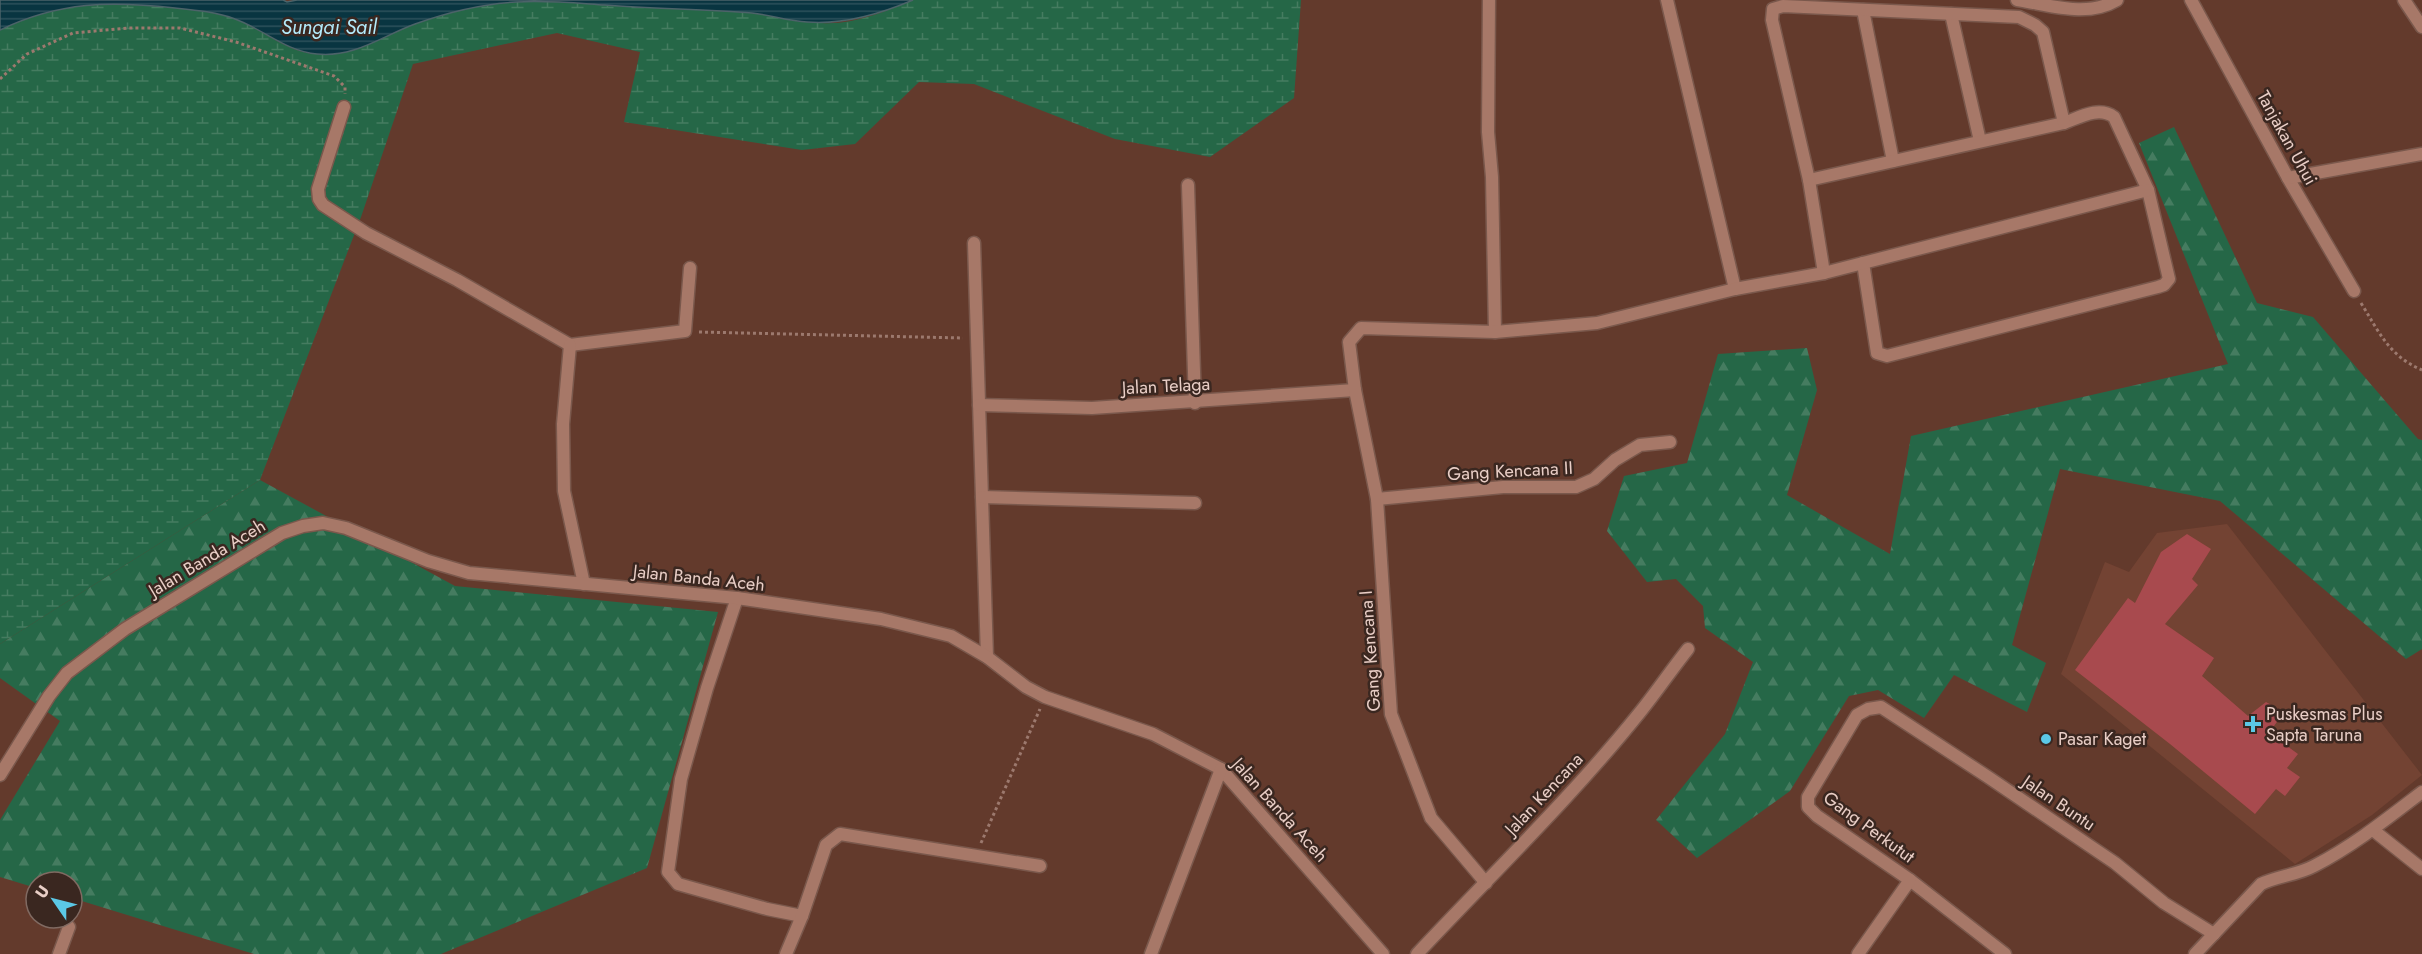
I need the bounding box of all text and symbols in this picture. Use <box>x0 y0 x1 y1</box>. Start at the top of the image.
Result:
water label: Sungai Sail <box>281 13 378 42</box>
street label: Tanjakan Uhui <box>2250 86 2324 190</box>
street label: Jalan Telaga <box>1119 371 1211 401</box>
street label: Gang Kencana II <box>1447 455 1573 487</box>
street label: Jalan Banda Aceh <box>142 513 270 604</box>
street label: Jalan Banda Aceh <box>630 558 766 598</box>
street label: Gang Kencana I <box>1353 590 1387 712</box>
place label: Puskesmas Plus Sapta Taruna <box>2266 701 2382 748</box>
marker: Puskesmas Plus Sapta Taruna <box>2244 715 2262 733</box>
place label: Pasar Kaget <box>2058 726 2147 752</box>
marker: Pasar Kaget <box>2039 732 2053 746</box>
street label: Jalan Kencana <box>1498 747 1589 842</box>
street label: Jalan Banda Aceh <box>1225 751 1334 868</box>
street label: Jalan Buntu <box>2016 768 2101 837</box>
street label: Gang Perkutut <box>1818 785 1921 870</box>
north arrow <box>24 870 84 930</box>
text: U <box>29 880 55 903</box>

